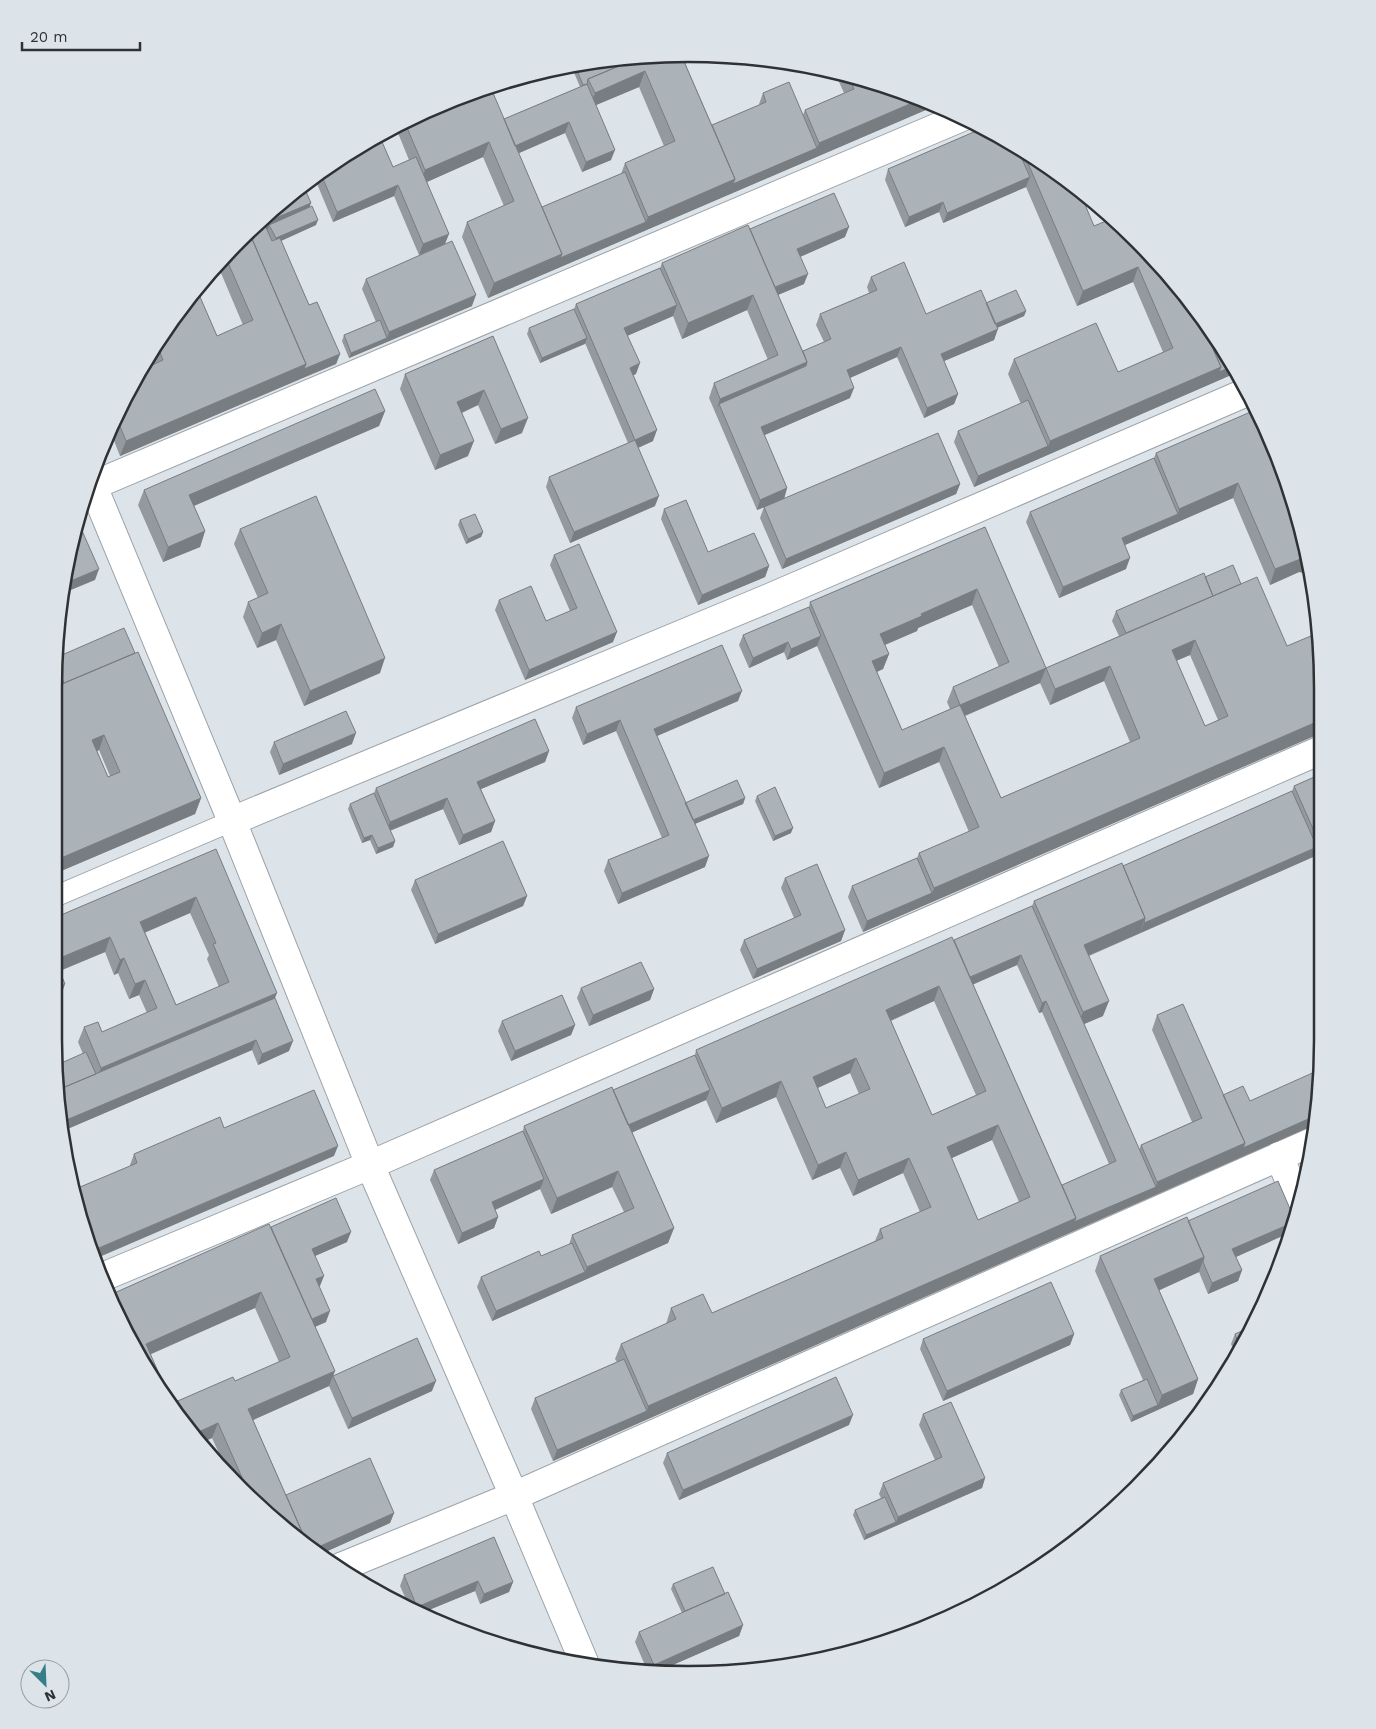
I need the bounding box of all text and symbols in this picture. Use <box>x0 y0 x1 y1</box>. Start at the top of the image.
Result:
scale bar <box>22 20 140 52</box>
text: 20 m <box>30 28 68 46</box>
north arrow <box>20 1659 70 1709</box>
text: N <box>42 1686 58 1705</box>

